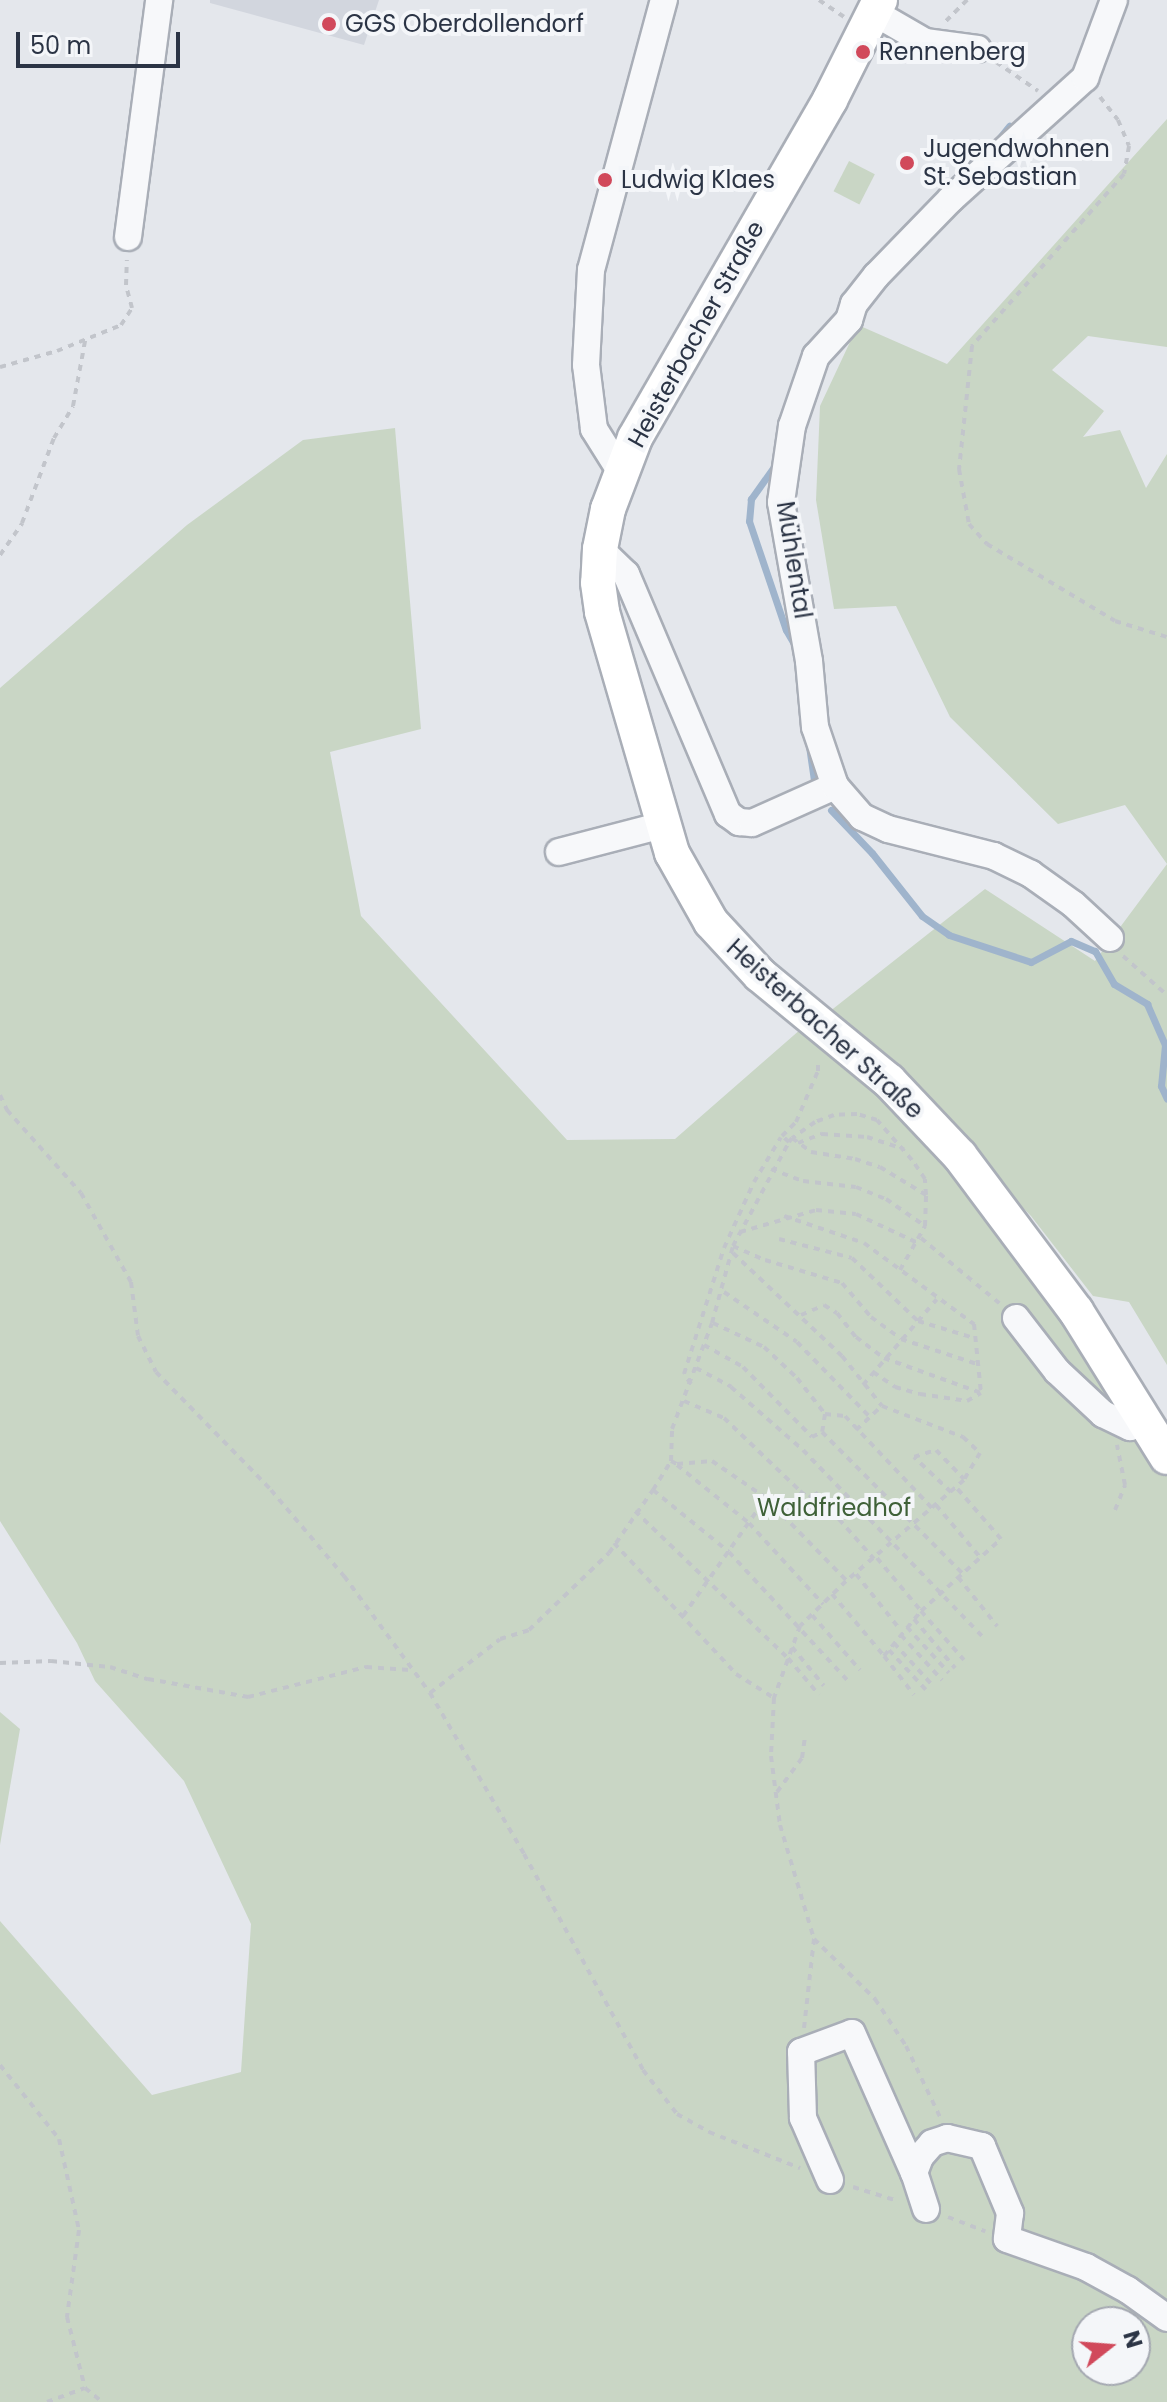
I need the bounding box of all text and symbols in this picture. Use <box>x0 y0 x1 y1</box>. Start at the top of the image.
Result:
place label: GGS Oberdollendorf <box>345 10 584 38</box>
marker: GGS Oberdollendorf <box>320 15 338 33</box>
scale bar <box>20 16 184 66</box>
text: 50 m <box>30 29 91 62</box>
place label: Rennenberg <box>879 38 1026 66</box>
marker: Rennenberg <box>854 43 872 61</box>
place label: Jugendwohnen St. Sebastian <box>923 135 1110 191</box>
marker: Jugendwohnen St. Sebastian <box>898 154 916 172</box>
place label: Ludwig Klaes <box>621 166 775 194</box>
marker: Ludwig Klaes <box>596 171 614 189</box>
street label: Heisterbacher Straße <box>622 216 770 452</box>
street label: Mühlental <box>771 499 817 621</box>
street label: Heisterbacher Straße <box>721 933 929 1125</box>
park label: Waldfriedhof <box>757 1494 911 1522</box>
north arrow <box>1071 2306 1151 2386</box>
text: N <box>1115 2327 1150 2352</box>

